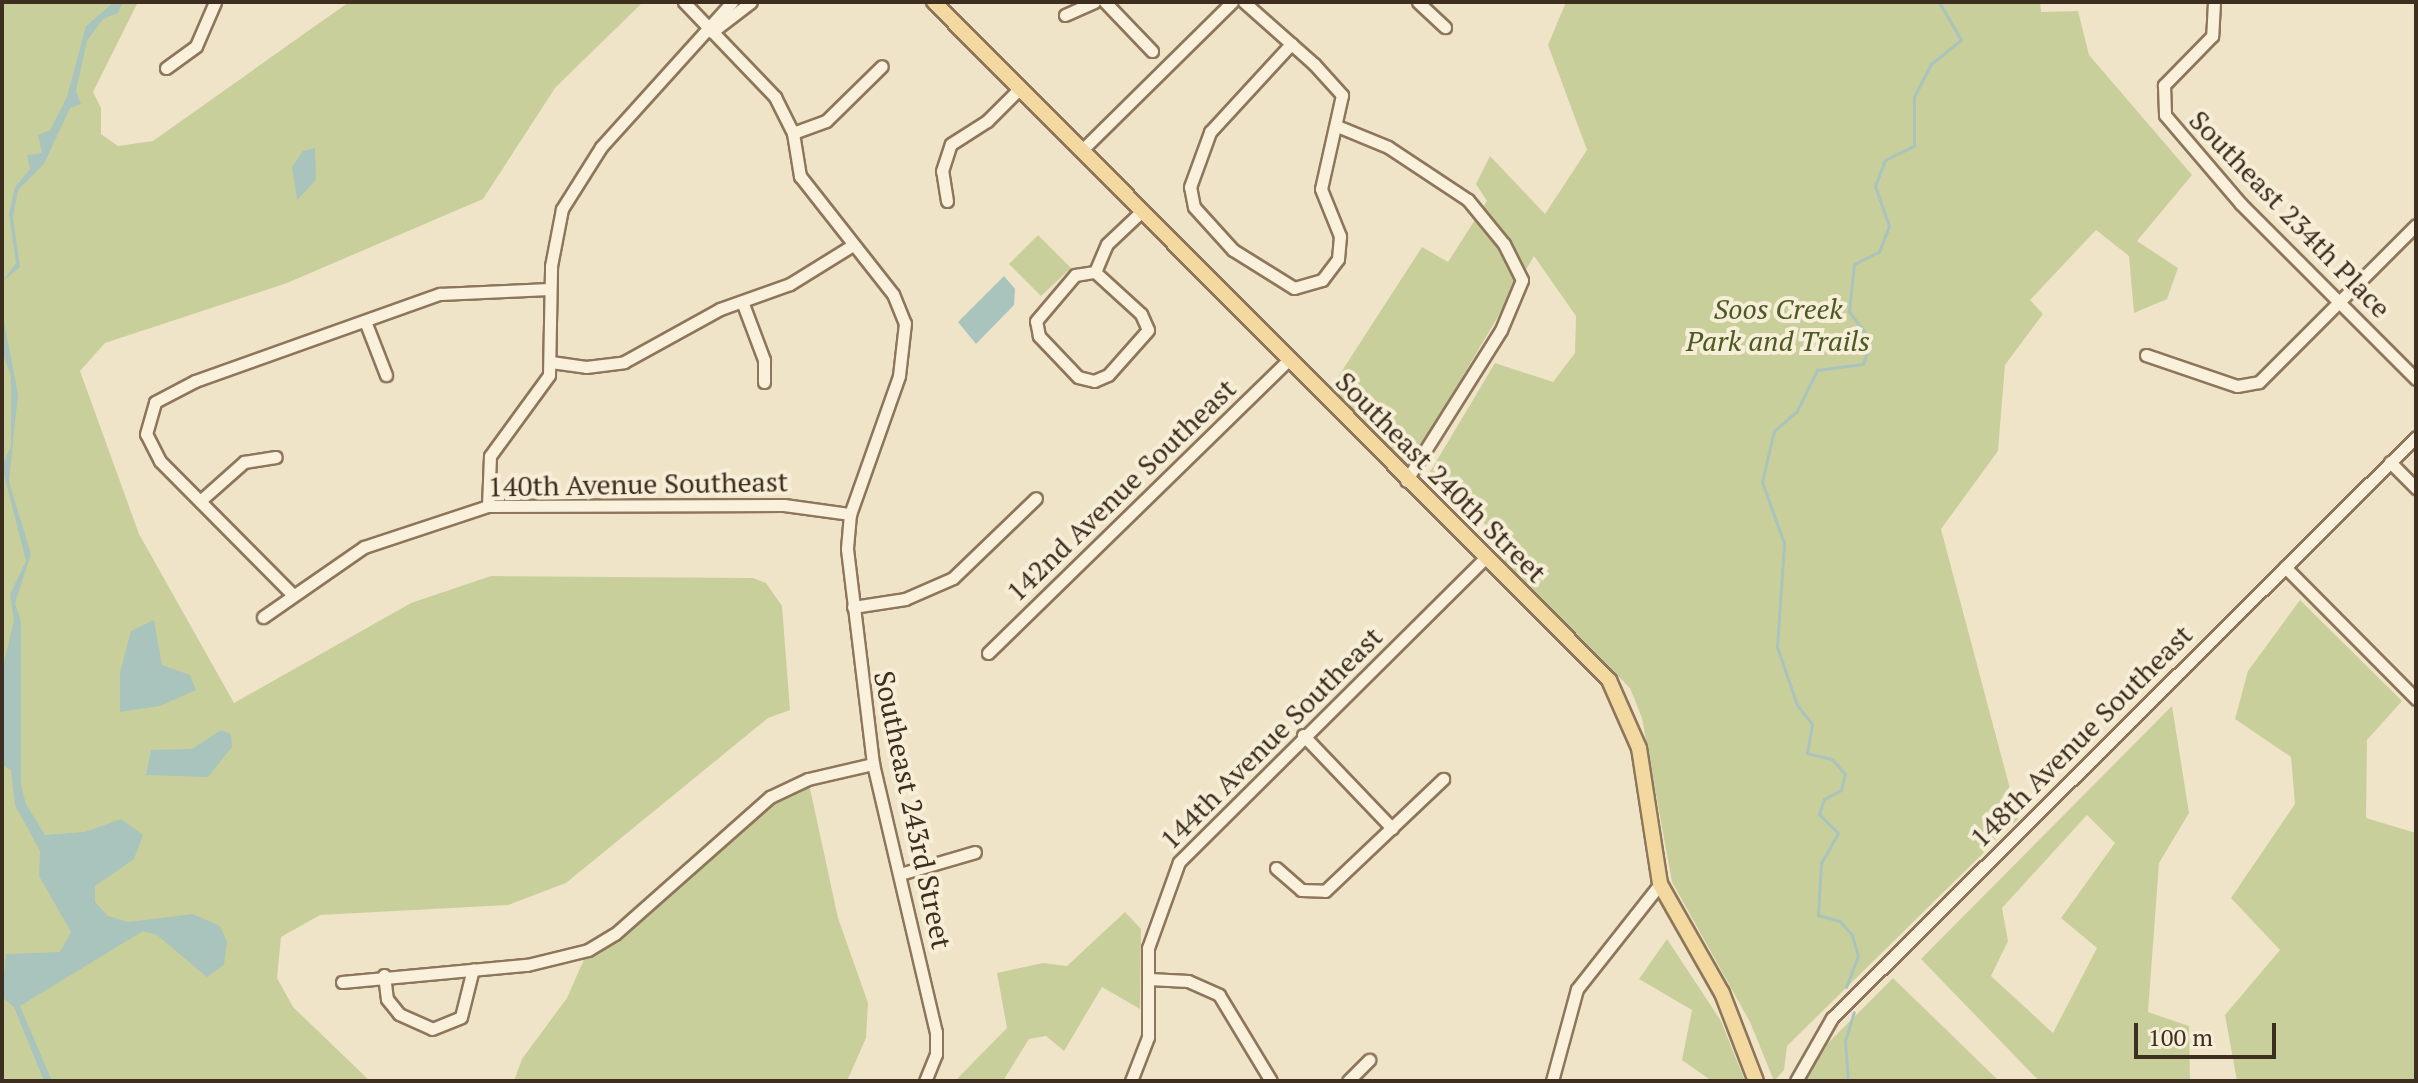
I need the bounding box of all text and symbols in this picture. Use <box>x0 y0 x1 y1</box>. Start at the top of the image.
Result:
street label: Southeast 234th Place <box>2182 103 2398 325</box>
park label: Soos Creek Park and Trails <box>1686 292 1870 358</box>
street label: Southeast 240th Street <box>1329 365 1553 589</box>
street label: 142nd Avenue Southeast <box>999 372 1243 608</box>
street label: 140th Avenue Southeast <box>487 465 789 503</box>
street label: 148th Avenue Southeast <box>1963 618 2199 854</box>
street label: 144th Avenue Southeast <box>1153 620 1389 856</box>
street label: Southeast 243rd Street <box>867 668 959 952</box>
scale bar <box>2138 1007 2280 1057</box>
text: 100 m <box>2148 1021 2213 1053</box>

